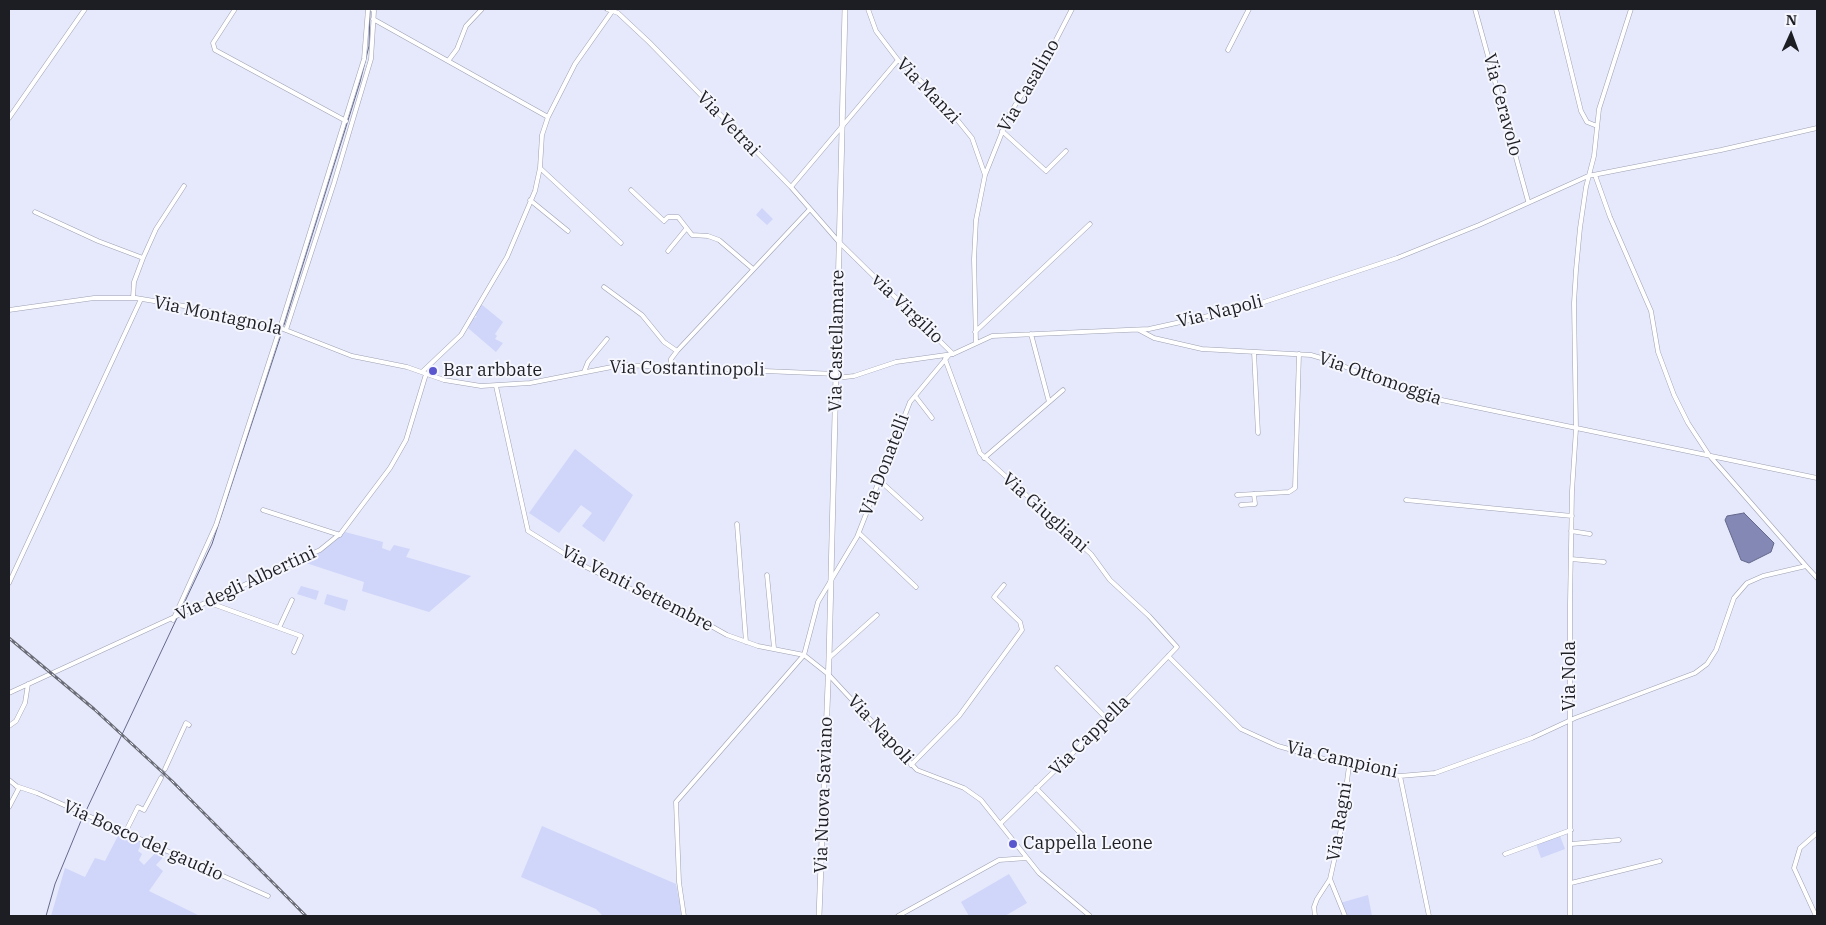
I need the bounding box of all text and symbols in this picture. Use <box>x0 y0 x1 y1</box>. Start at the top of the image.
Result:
north arrow <box>1766 10 1816 60</box>
text: N <box>1786 11 1797 29</box>
street label: Via Casalino <box>994 36 1064 136</box>
street label: Via Ceravolo <box>1478 51 1526 159</box>
street label: Via Manzi <box>891 54 965 128</box>
street label: Via Vetrai <box>692 87 764 161</box>
street label: Via Castellamare <box>825 270 849 412</box>
street label: via Virgilio <box>867 270 947 348</box>
street label: Via Napoli <box>1175 291 1265 333</box>
street label: Via Montagnola <box>151 292 285 340</box>
street label: Via Ottomoggia <box>1315 348 1445 410</box>
street label: Via Costantinopoli <box>609 357 765 381</box>
place label: Bar arbbate <box>443 360 542 382</box>
marker: Bar arbbate <box>427 365 439 377</box>
street label: Via Donatelli <box>856 411 914 519</box>
street label: Via Giugliani <box>997 469 1093 557</box>
street label: Via Venti Settembre <box>557 541 717 637</box>
street label: Via degli Albertini <box>172 542 320 626</box>
street label: Via Nola <box>1559 641 1581 711</box>
street label: Via Napoli <box>842 691 918 769</box>
street label: Via Cappella <box>1045 691 1135 781</box>
street label: Via Nuova Saviano <box>810 716 838 874</box>
street label: Via Campioni <box>1284 737 1400 783</box>
street label: Via Ragni <box>1323 781 1357 863</box>
street label: Via Bosco del gaudio <box>59 796 227 886</box>
place label: Cappella Leone <box>1023 833 1153 855</box>
marker: Cappella Leone <box>1007 838 1019 850</box>

